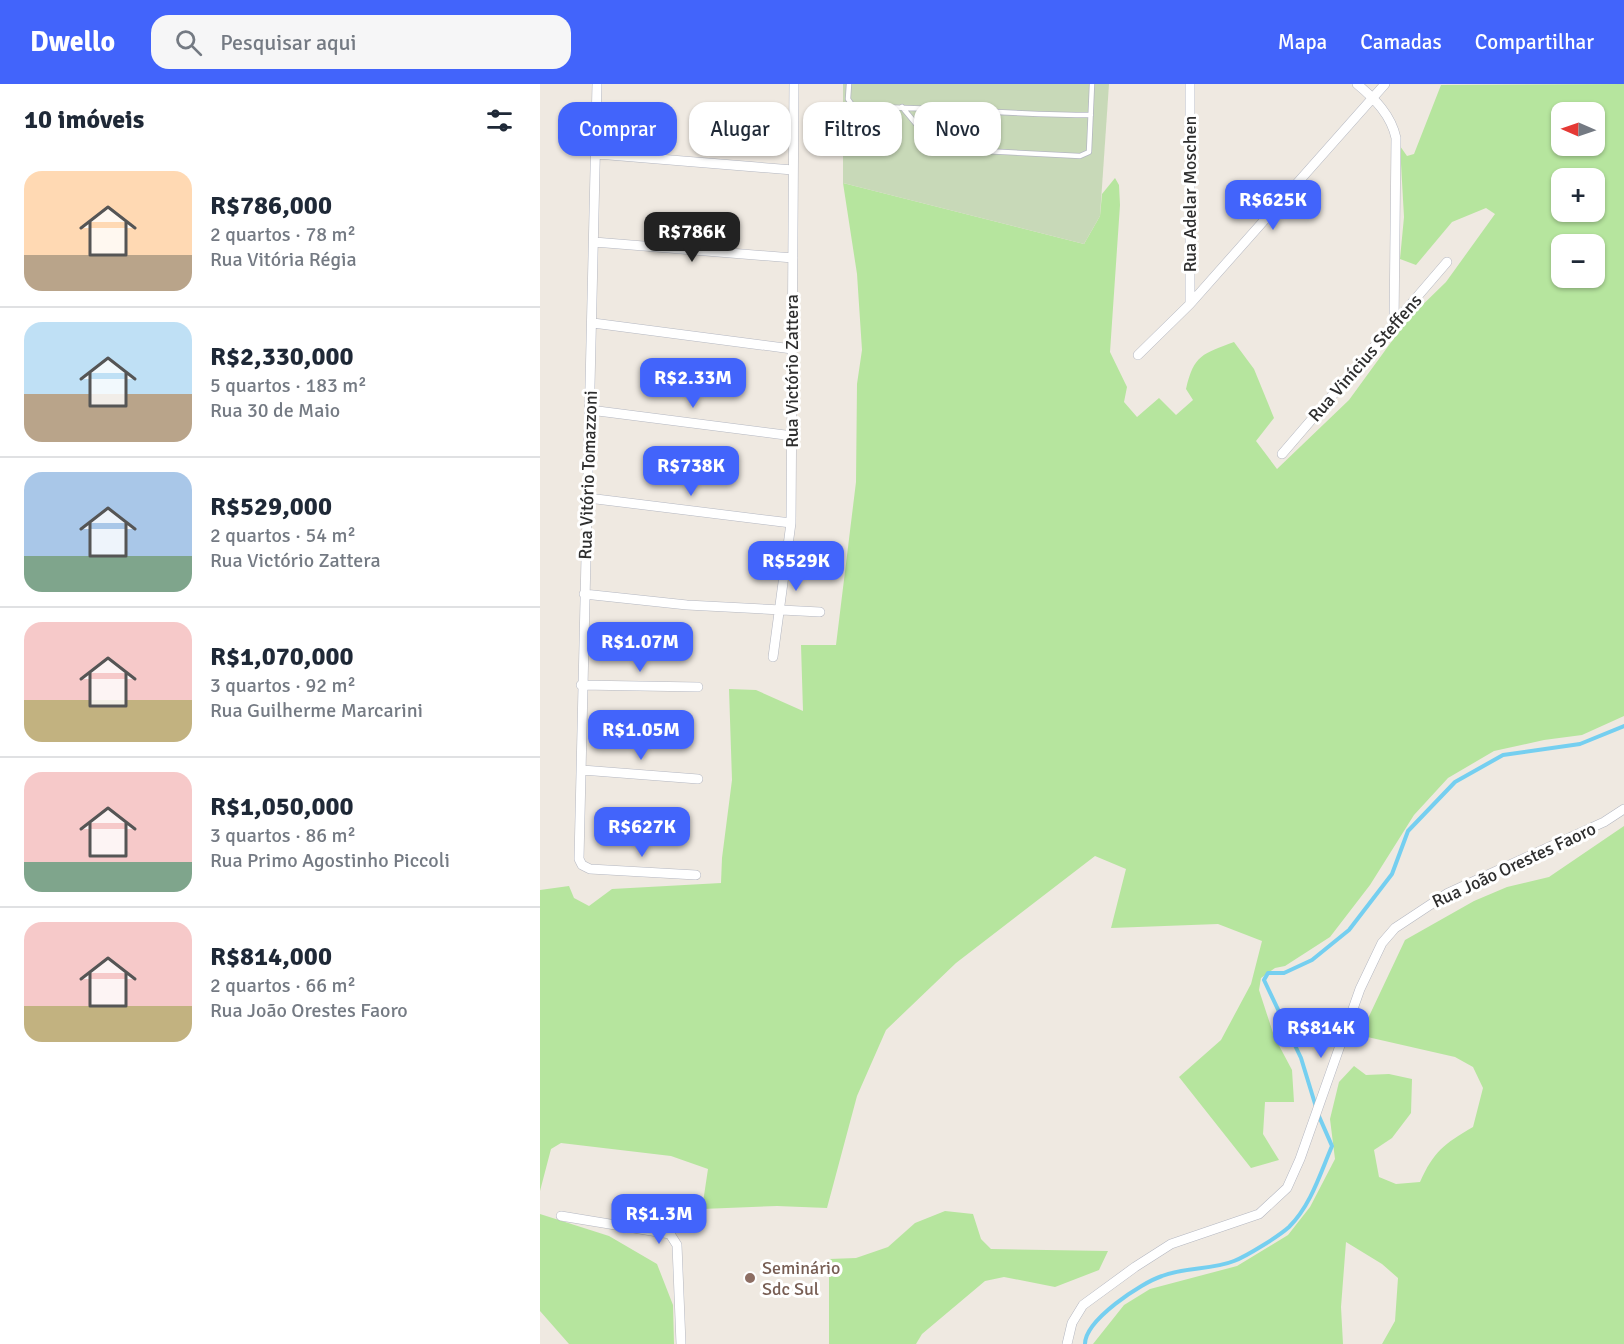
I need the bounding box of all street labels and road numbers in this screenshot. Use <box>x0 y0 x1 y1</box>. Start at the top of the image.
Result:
street label: Rua Adelar Moschen <box>1179 116 1201 272</box>
street label: Rua Vinícius Steffens <box>1304 290 1426 426</box>
street label: Rua Victório Zattera <box>781 294 803 448</box>
street label: Rua Vitório Tomazzoni <box>574 390 602 560</box>
street label: Rua João Orestes Faoro <box>1429 817 1599 913</box>

